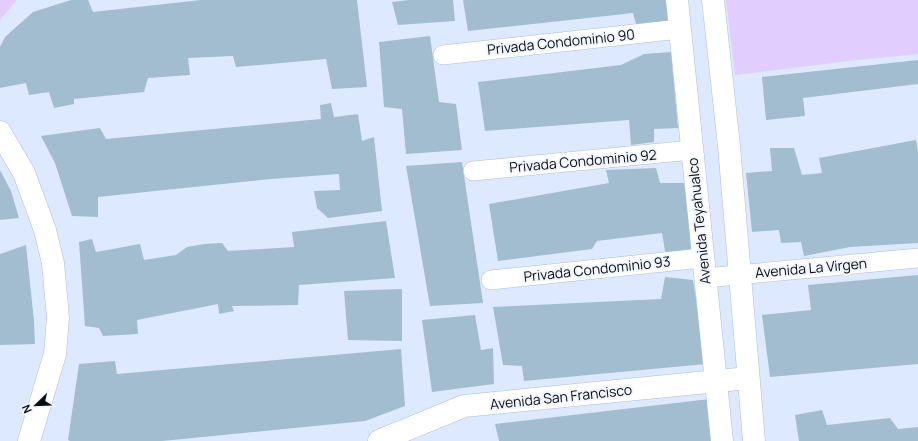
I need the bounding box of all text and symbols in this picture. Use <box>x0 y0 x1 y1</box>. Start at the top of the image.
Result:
street label: Privada Condominio 90 <box>486 24 636 59</box>
street label: Privada Condominio 92 <box>509 145 657 176</box>
street label: Avenida Teyahualco <box>682 157 715 285</box>
street label: Privada Condominio 93 <box>523 251 671 286</box>
street label: Avenida La Virgen <box>754 253 868 282</box>
street label: Avenida San Francisco <box>489 380 633 413</box>
north arrow <box>16 385 56 425</box>
text: N <box>18 402 35 416</box>

